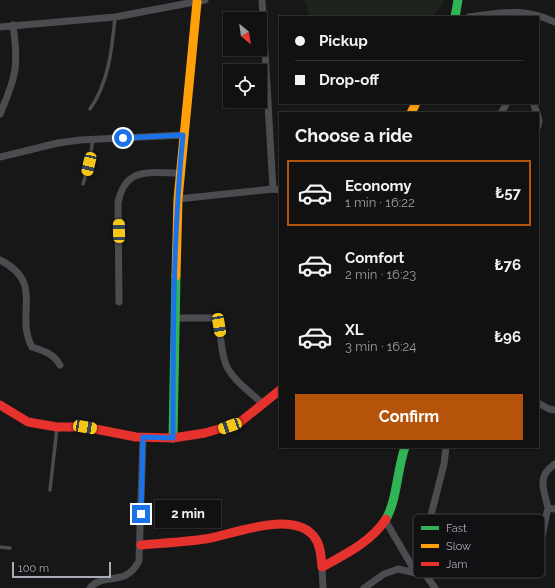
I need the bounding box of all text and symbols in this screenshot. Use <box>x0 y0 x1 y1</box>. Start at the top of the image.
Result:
north arrow <box>223 12 267 56</box>
map controls <box>223 12 267 108</box>
text: Pickup <box>319 32 368 50</box>
button: locate <box>223 64 267 108</box>
text: Drop-off <box>319 71 379 89</box>
text: Choose a ride <box>295 125 413 146</box>
route start <box>114 129 132 147</box>
car <box>80 151 98 177</box>
icon: car <box>297 175 333 211</box>
text: Economy <box>345 177 412 195</box>
text: ₺57 <box>495 184 521 202</box>
text: 1 min · 16:22 <box>345 195 415 210</box>
car <box>113 219 125 243</box>
icon: car <box>297 247 333 283</box>
text: Comfort <box>345 249 404 267</box>
text: ₺76 <box>495 256 521 274</box>
text: 2 min · 16:23 <box>345 267 416 282</box>
car <box>211 312 227 338</box>
icon: car <box>297 319 333 355</box>
text: XL <box>345 321 363 339</box>
text: ₺96 <box>494 328 521 346</box>
text: 3 min · 16:24 <box>345 339 416 354</box>
button: Confirm <box>295 394 523 440</box>
car <box>217 416 243 436</box>
car <box>72 419 98 435</box>
callout: 2 min <box>155 500 221 528</box>
route end <box>132 505 150 523</box>
text: 2 min <box>171 506 205 521</box>
legend <box>413 514 545 578</box>
text: Fast <box>446 522 467 535</box>
text: Slow <box>446 540 471 553</box>
text: Jam <box>446 558 467 571</box>
scale bar <box>12 560 111 579</box>
text: 100 m <box>18 562 49 575</box>

